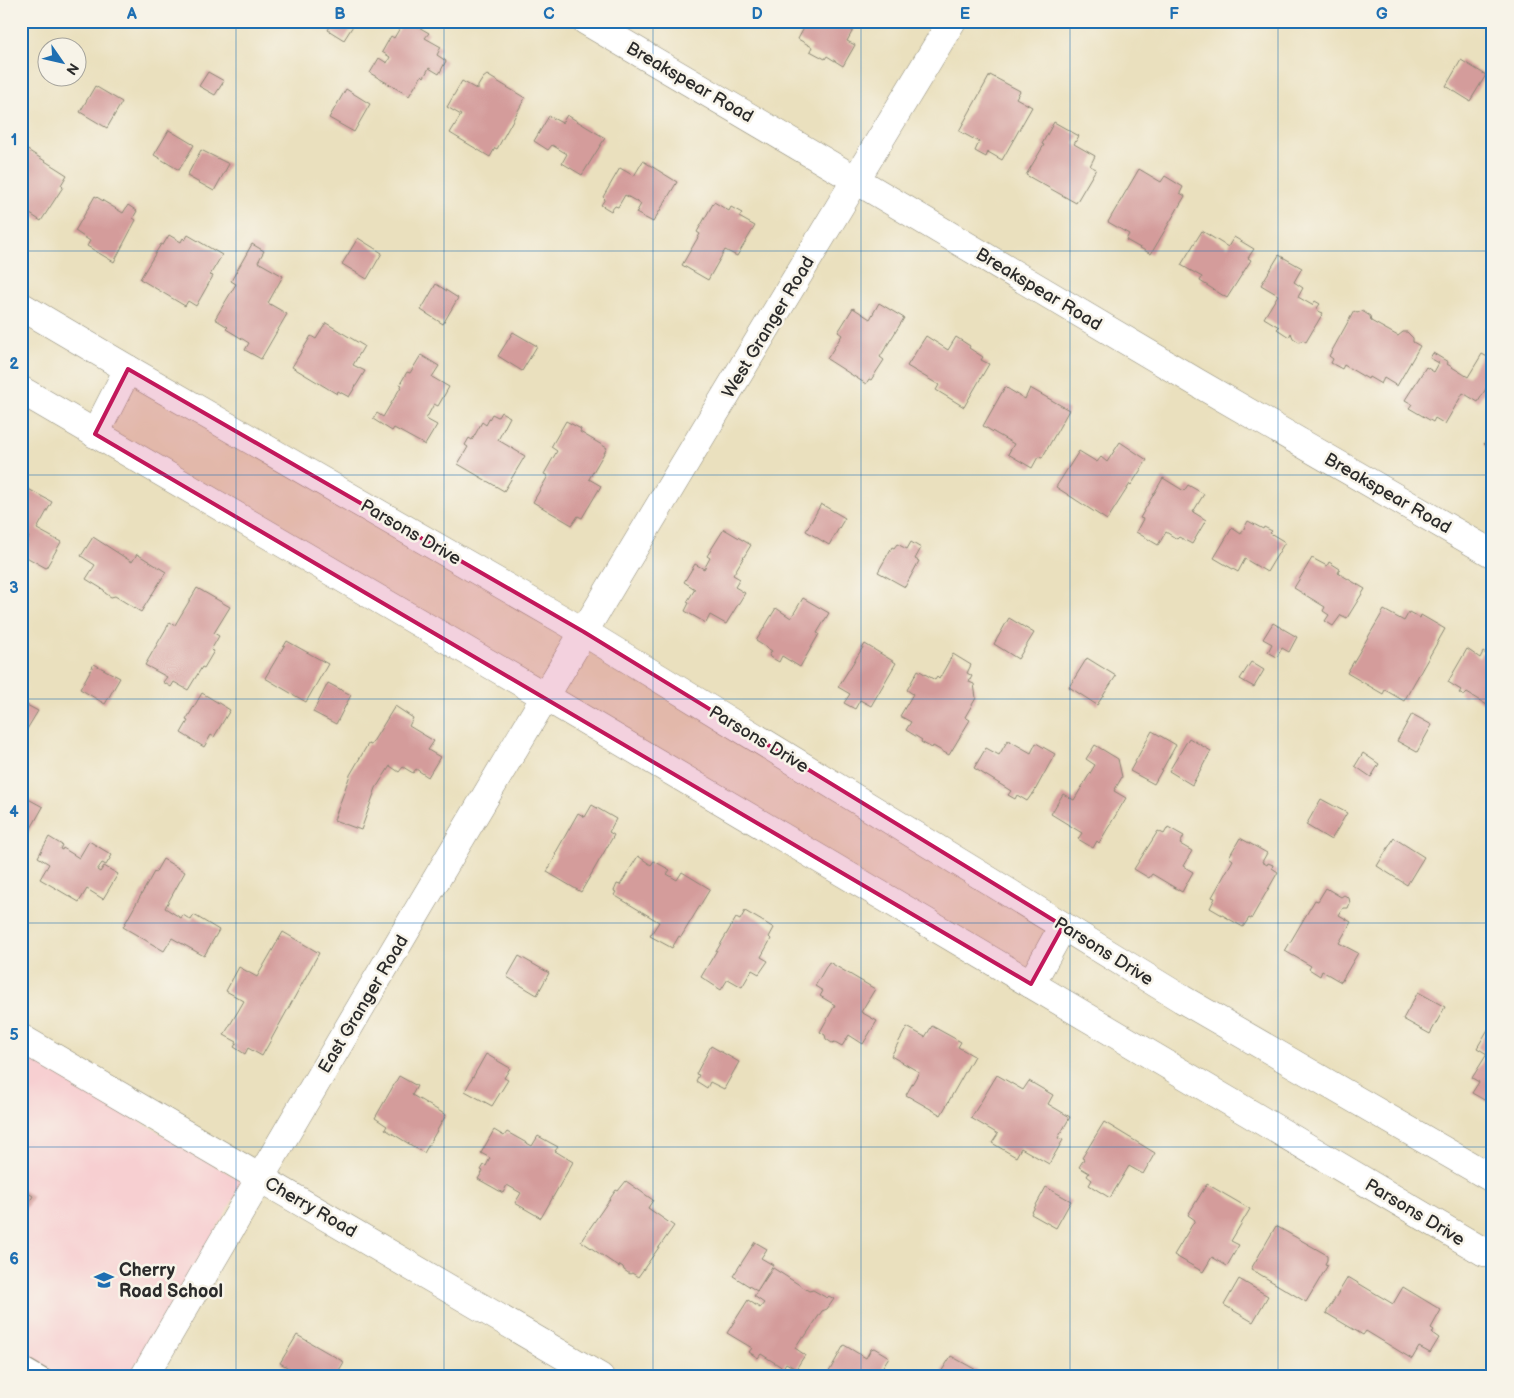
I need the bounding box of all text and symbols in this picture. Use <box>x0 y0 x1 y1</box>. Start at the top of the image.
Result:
text: A <box>126 5 137 24</box>
text: B <box>334 5 346 24</box>
text: C <box>543 5 555 24</box>
text: D <box>751 5 763 24</box>
text: E <box>960 5 970 24</box>
text: F <box>1169 5 1179 24</box>
text: G <box>1376 5 1388 24</box>
north arrow <box>38 38 88 88</box>
street label: Breakspear Road <box>622 38 757 127</box>
text: N <box>62 60 82 78</box>
text: 1 <box>11 131 17 150</box>
street label: Breakspear Road <box>972 244 1106 335</box>
street label: West Granger Road <box>718 253 819 402</box>
text: 2 <box>9 355 19 374</box>
street label: Breakspear Road <box>1320 449 1455 538</box>
street label: Parsons Drive <box>357 495 465 570</box>
text: 3 <box>9 579 19 598</box>
street label: Parsons Drive <box>705 701 813 778</box>
text: 4 <box>9 803 19 822</box>
street label: Parsons Drive <box>1050 913 1157 990</box>
street label: East Granger Road <box>314 931 413 1077</box>
text: 5 <box>9 1026 19 1045</box>
street label: Cherry Road <box>261 1173 360 1242</box>
street label: Parsons Drive <box>1361 1174 1469 1251</box>
text: 6 <box>9 1250 19 1269</box>
place label: Cherry Road School <box>119 1260 223 1302</box>
school or university icon: Cherry Road School <box>93 1269 115 1291</box>

